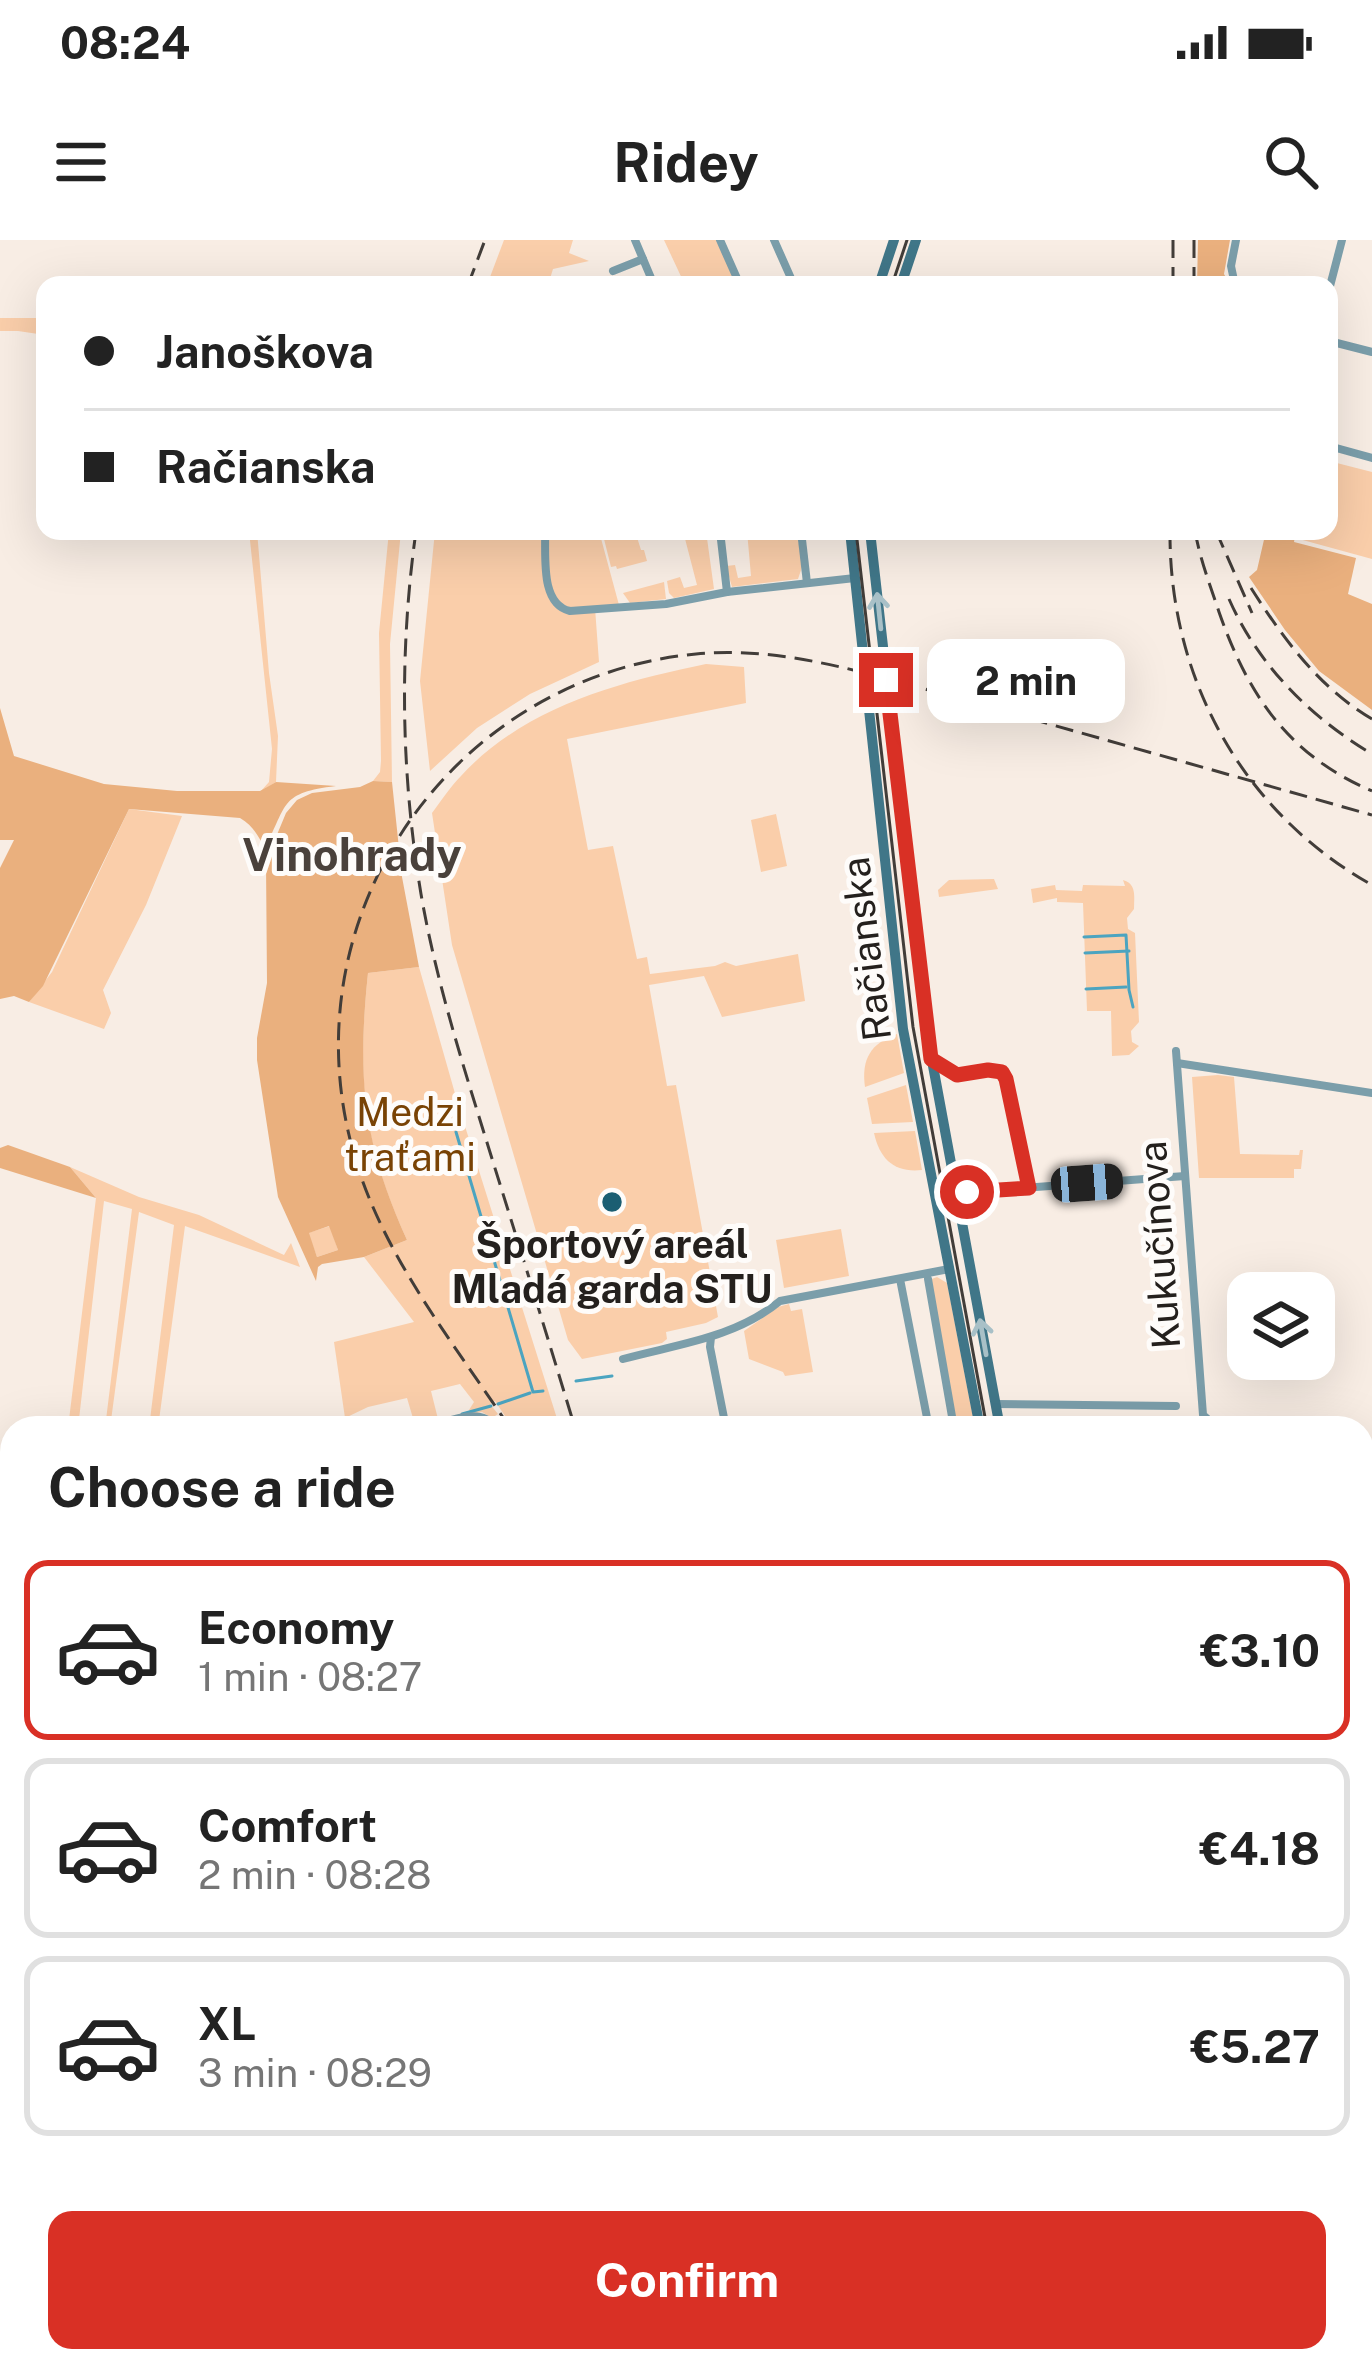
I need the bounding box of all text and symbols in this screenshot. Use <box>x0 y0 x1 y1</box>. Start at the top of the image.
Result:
text: 08:24 <box>60 16 190 69</box>
icon: menu <box>48 129 114 195</box>
icon: search <box>1258 129 1324 195</box>
text: Ridey <box>613 131 759 194</box>
text: Janoškova <box>156 325 374 378</box>
text: Račianska <box>156 440 375 493</box>
one-way arrow <box>867 592 889 631</box>
callout: 2 min <box>928 638 1126 722</box>
route end <box>859 653 913 707</box>
text: 2 min <box>975 658 1077 704</box>
district label: Vinohrady <box>242 828 462 881</box>
street label: Račianska <box>832 854 900 1044</box>
park label: Medzi traťami <box>344 1089 476 1180</box>
street label: Kukučínova <box>1129 1140 1189 1350</box>
car <box>1050 1163 1124 1203</box>
route start <box>940 1165 994 1219</box>
marker: Športový areál Mladá garda STU <box>599 1189 625 1215</box>
place label: Športový areál Mladá garda STU <box>452 1221 772 1312</box>
map controls <box>1227 1272 1335 1380</box>
button: layers <box>1227 1272 1335 1380</box>
one-way arrow <box>971 1318 993 1357</box>
text: Choose a ride <box>48 1456 396 1519</box>
icon: car <box>54 1596 162 1704</box>
text: Economy <box>198 1601 394 1654</box>
text: €3.10 <box>1200 1624 1320 1677</box>
text: 1 min · 08:27 <box>198 1654 422 1700</box>
icon: car <box>54 1794 162 1902</box>
text: Comfort <box>198 1799 377 1852</box>
text: €4.18 <box>1200 1822 1320 1875</box>
text: 2 min · 08:28 <box>198 1852 431 1898</box>
icon: car <box>54 1992 162 2100</box>
text: XL <box>198 1997 256 2050</box>
text: €5.27 <box>1191 2020 1320 2073</box>
text: 3 min · 08:29 <box>198 2050 432 2096</box>
button: Confirm <box>48 2211 1326 2349</box>

